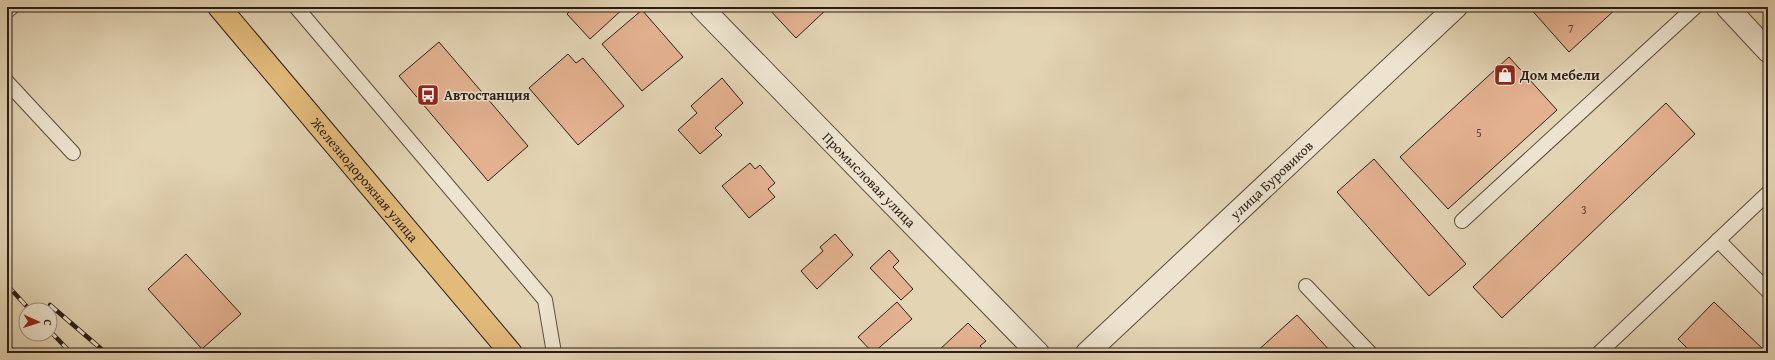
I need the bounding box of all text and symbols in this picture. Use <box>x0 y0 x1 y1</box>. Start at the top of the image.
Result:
house number: 7 <box>1568 20 1574 37</box>
shop icon: Дом мебели <box>1492 62 1518 88</box>
place label: Дом мебели <box>1519 65 1600 85</box>
bus stop icon: Автостанция <box>415 82 441 108</box>
place label: Автостанция <box>444 85 531 105</box>
street label: Железнодорожная улица <box>306 112 423 246</box>
house number: 5 <box>1476 124 1482 141</box>
street label: Промысловая улица <box>818 127 921 232</box>
street label: улица Буровиков <box>1225 136 1318 225</box>
house number: 3 <box>1581 201 1587 218</box>
north arrow <box>18 302 58 342</box>
text: С <box>40 319 56 326</box>

